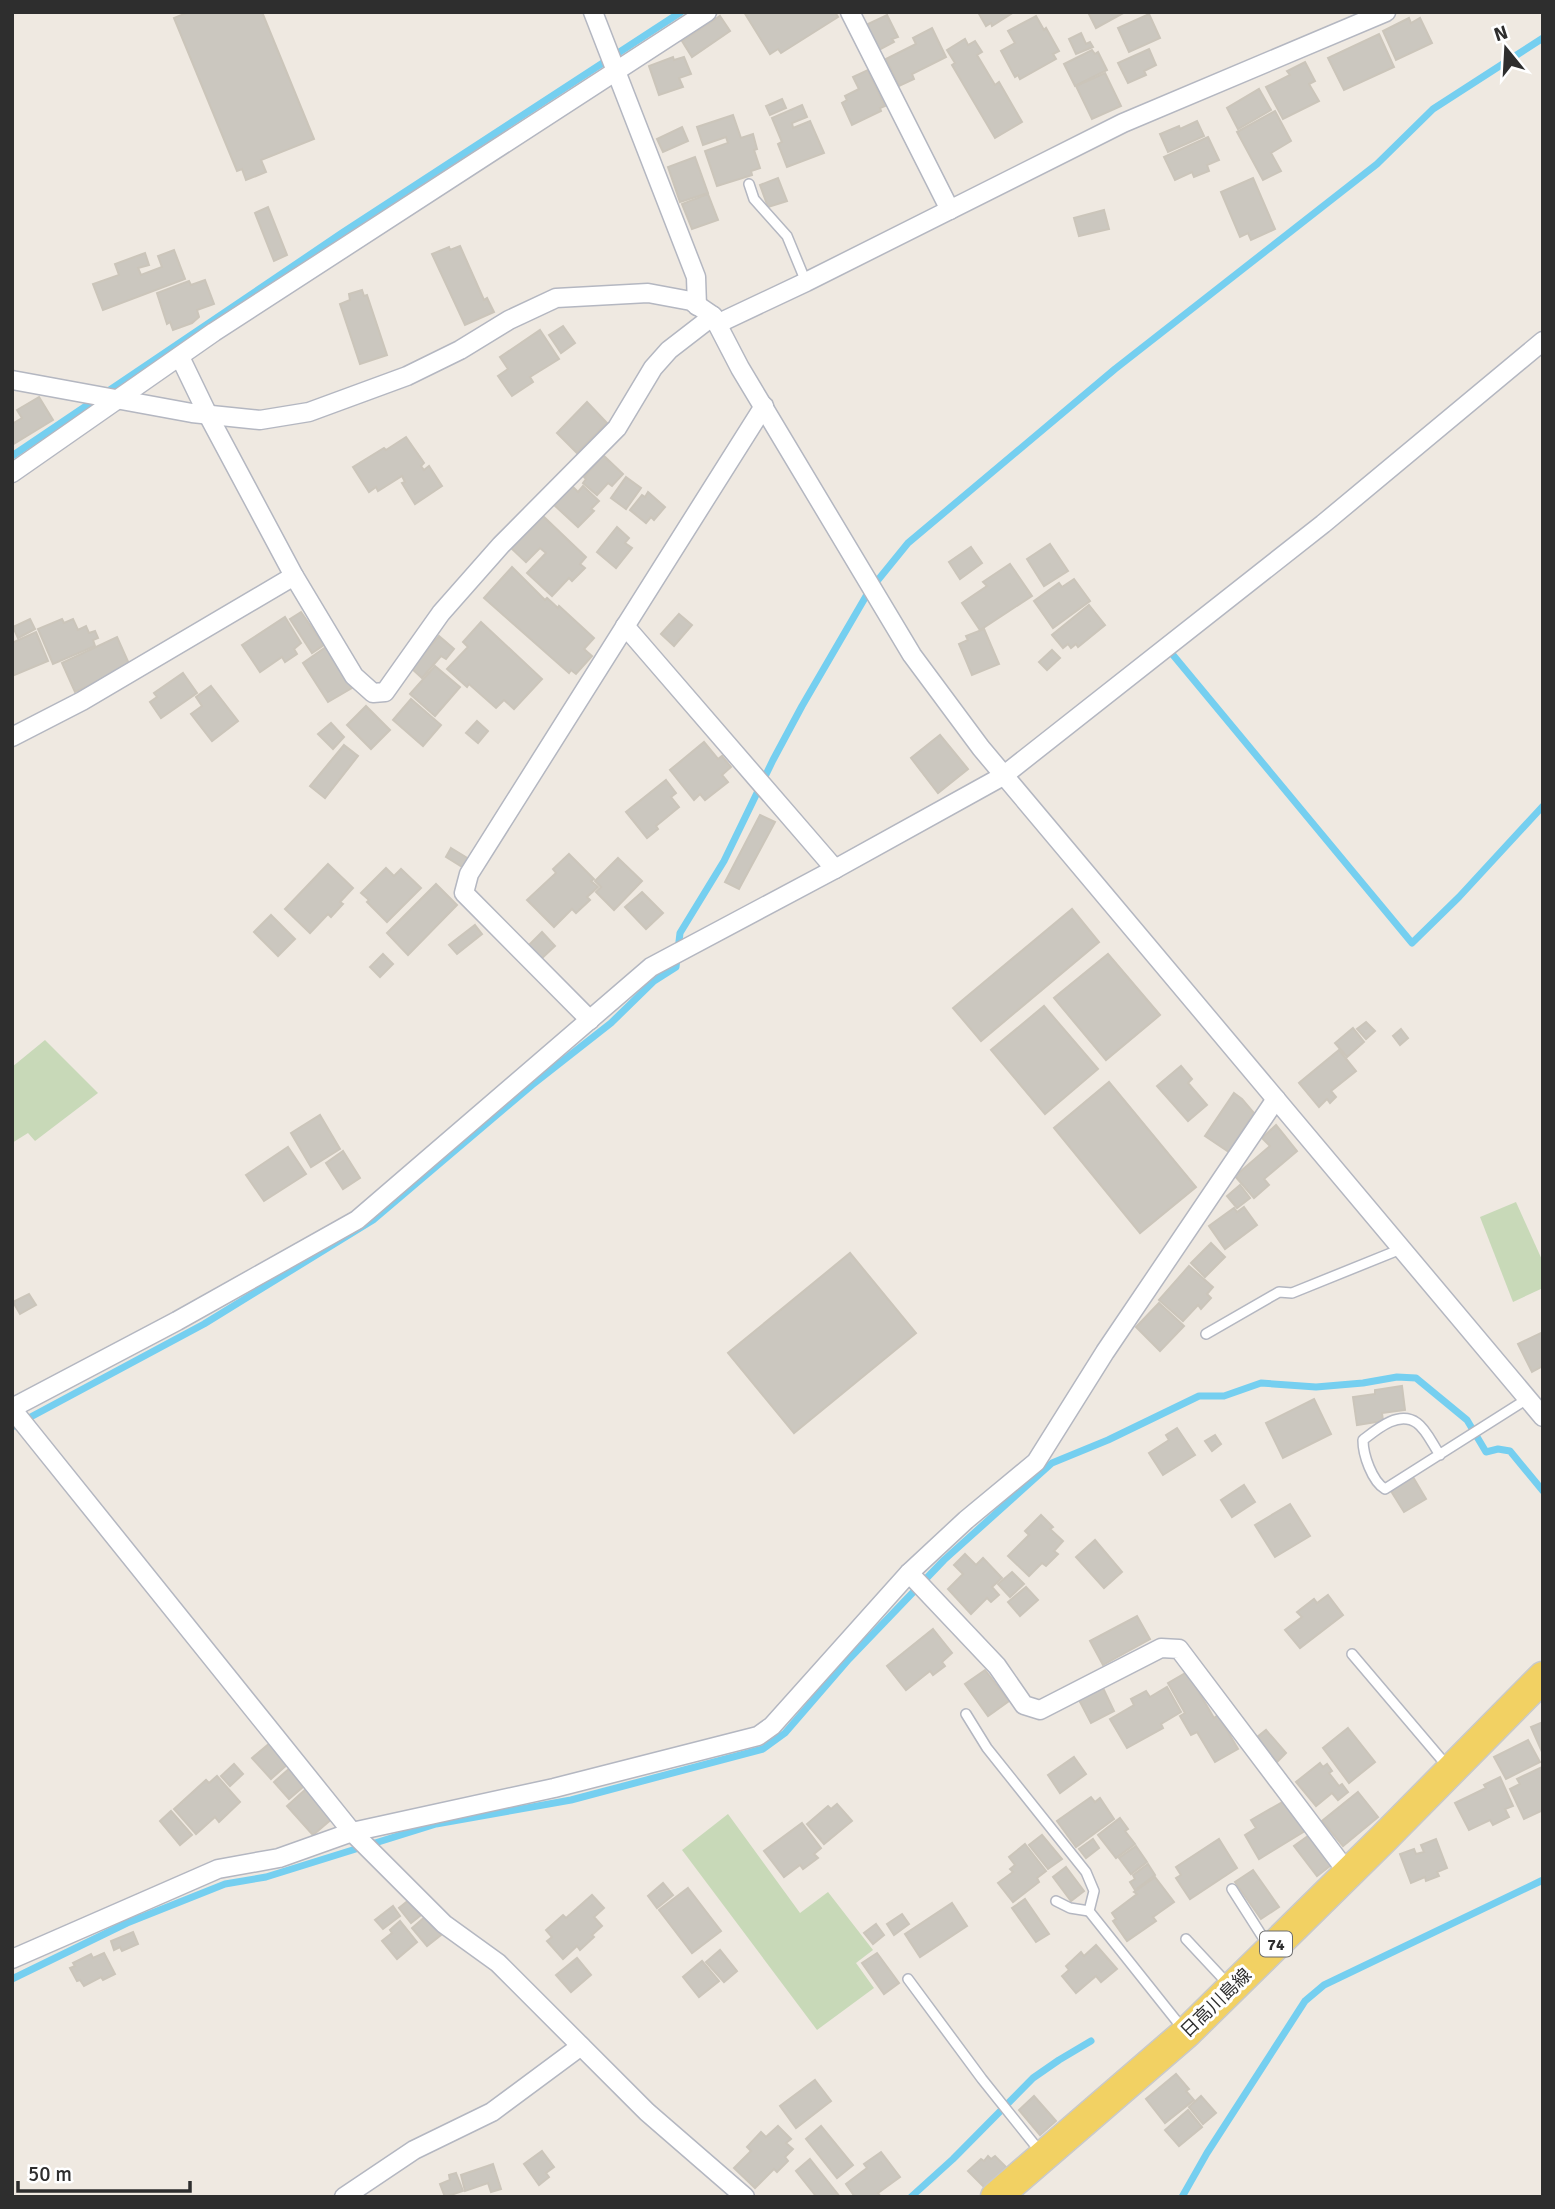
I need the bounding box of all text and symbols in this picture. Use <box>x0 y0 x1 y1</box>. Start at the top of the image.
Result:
north arrow <box>1471 14 1541 84</box>
text: N <box>1491 20 1511 47</box>
road number: 74 <box>1260 1932 1292 1956</box>
street label: 日高川島線 <box>1176 1964 1256 2042</box>
scale bar <box>18 2150 189 2194</box>
text: 50 m <box>28 2161 72 2187</box>

